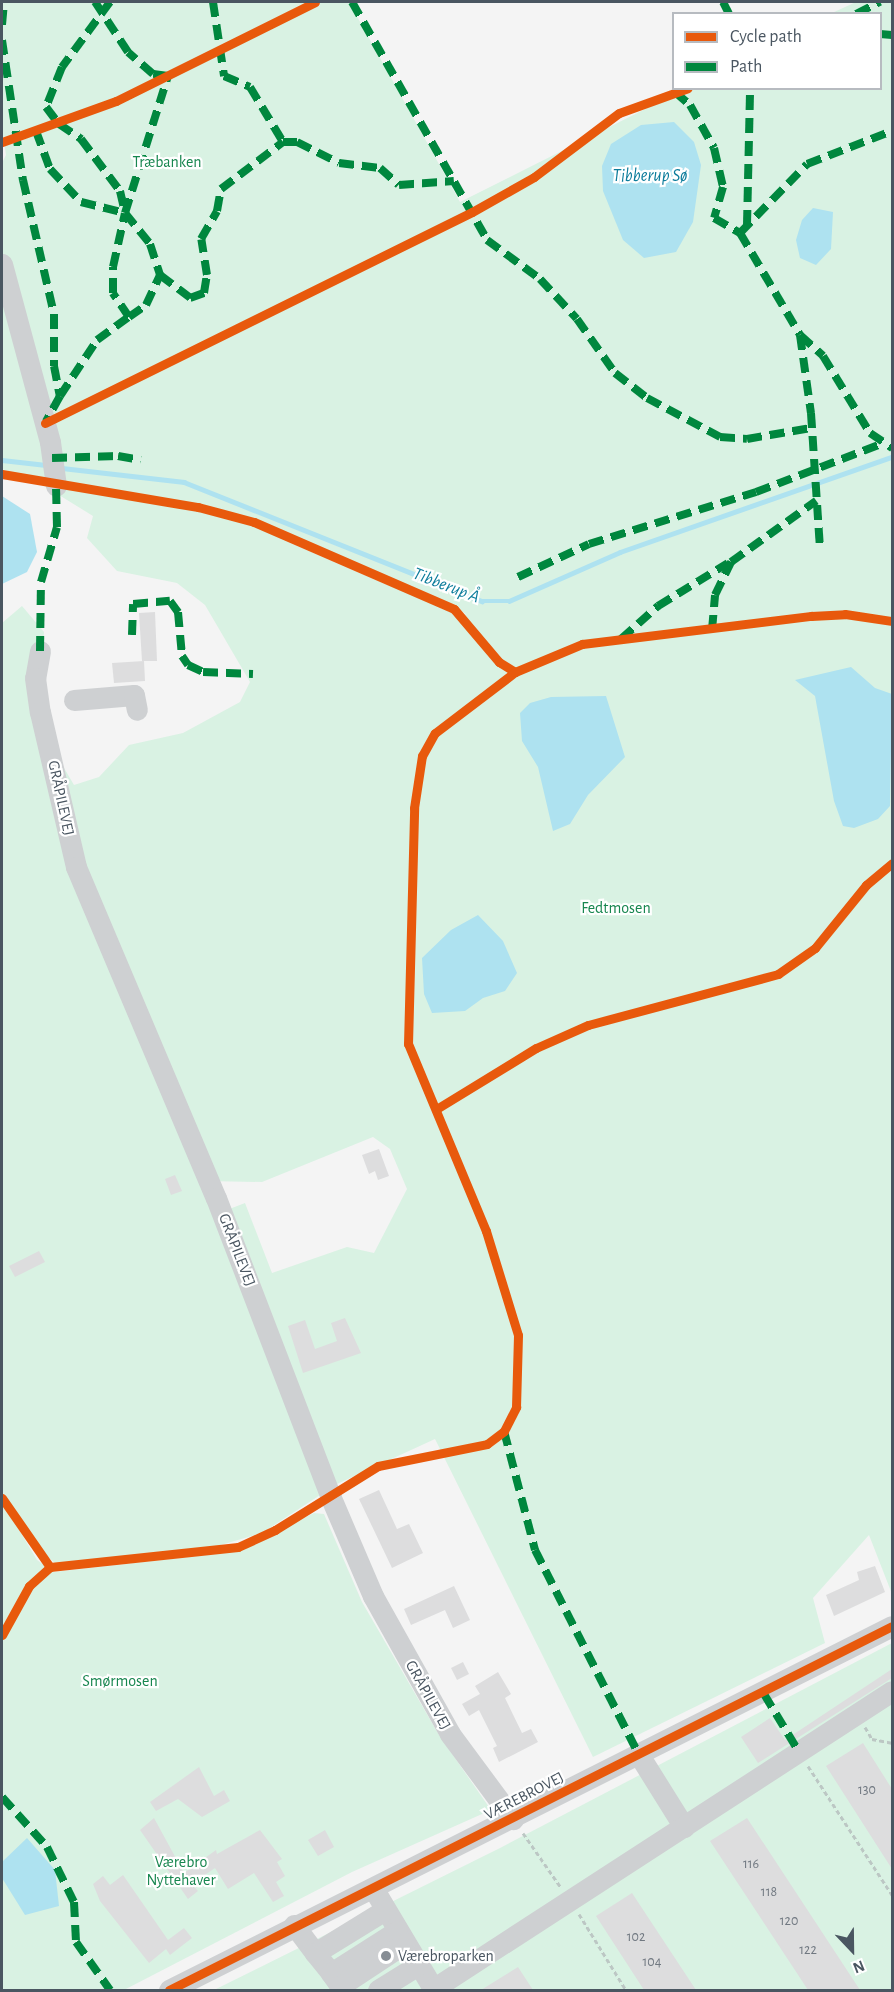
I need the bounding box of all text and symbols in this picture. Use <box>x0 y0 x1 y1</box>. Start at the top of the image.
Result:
legend <box>672 12 882 90</box>
text: Cycle path <box>730 28 802 46</box>
text: Path <box>730 58 762 76</box>
park label: Træbanken <box>132 152 202 172</box>
water label: Tibberup Sø <box>612 165 688 187</box>
water label: Tibberup Å <box>410 563 482 609</box>
street label: GRÅPILEVEJ <box>44 759 78 837</box>
park label: Fedtmosen <box>581 898 651 918</box>
street label: GRÅPILEVEJ <box>214 1211 260 1289</box>
street label: GRÅPILEVEJ <box>401 1657 455 1733</box>
park label: Smørmosen <box>82 1671 158 1691</box>
street label: VÆREBROVEJ <box>481 1768 567 1824</box>
house number: 130 <box>858 1782 876 1798</box>
park label: Værebro Nyttehaver <box>146 1852 216 1890</box>
house number: 116 <box>743 1856 759 1872</box>
house number: 118 <box>761 1884 777 1900</box>
house number: 120 <box>780 1913 798 1929</box>
north arrow <box>822 1920 882 1980</box>
house number: 102 <box>627 1929 645 1945</box>
house number: 122 <box>799 1942 817 1958</box>
place label: Værebroparken <box>398 1946 494 1966</box>
marker: Værebroparken <box>379 1949 393 1963</box>
house number: 104 <box>643 1954 661 1970</box>
text: N <box>851 1957 867 1976</box>

